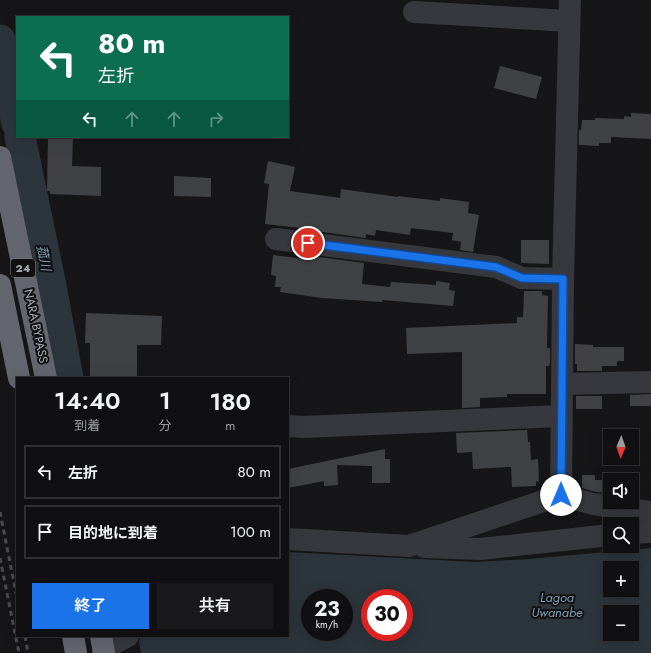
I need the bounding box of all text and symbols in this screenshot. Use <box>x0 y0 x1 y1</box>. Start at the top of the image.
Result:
text: 80 m <box>98 23 165 64</box>
icon: left <box>32 32 84 84</box>
text: 左折 <box>98 63 134 89</box>
icon: left <box>79 108 101 130</box>
icon: ahead <box>121 108 143 130</box>
icon: ahead <box>163 108 185 130</box>
icon: right <box>205 108 227 130</box>
pin <box>291 226 325 260</box>
icon: arrive <box>297 232 319 254</box>
water label: 菰川 <box>32 243 56 275</box>
road number: 24 <box>11 259 35 277</box>
street label: NARA BYPASS <box>19 287 53 365</box>
text: 14:40 <box>54 383 121 418</box>
text: 1 <box>159 383 171 418</box>
text: 180 <box>209 384 251 419</box>
text: 到着 <box>74 416 100 435</box>
text: 分 <box>158 416 171 435</box>
text: m <box>225 416 235 435</box>
north arrow <box>603 429 639 465</box>
map controls <box>603 429 639 641</box>
icon: left <box>34 461 56 483</box>
text: 80 m <box>238 461 271 483</box>
text: 左折 <box>68 462 98 484</box>
button: sound <box>603 473 639 509</box>
position arrow <box>540 474 582 516</box>
button: search <box>603 517 639 553</box>
icon: arrive <box>34 521 56 543</box>
text: 100 m <box>230 521 271 543</box>
text: 目的地に到着 <box>68 522 158 544</box>
button: + <box>603 561 639 597</box>
button: 終了 <box>32 583 149 629</box>
button: 共有 <box>157 583 273 629</box>
water label: Lagoa Uwanabe <box>531 588 583 622</box>
speed limit sign: 30 <box>361 589 413 641</box>
text: 23 <box>314 595 340 624</box>
button: − <box>603 605 639 641</box>
text: km/h <box>316 617 338 632</box>

